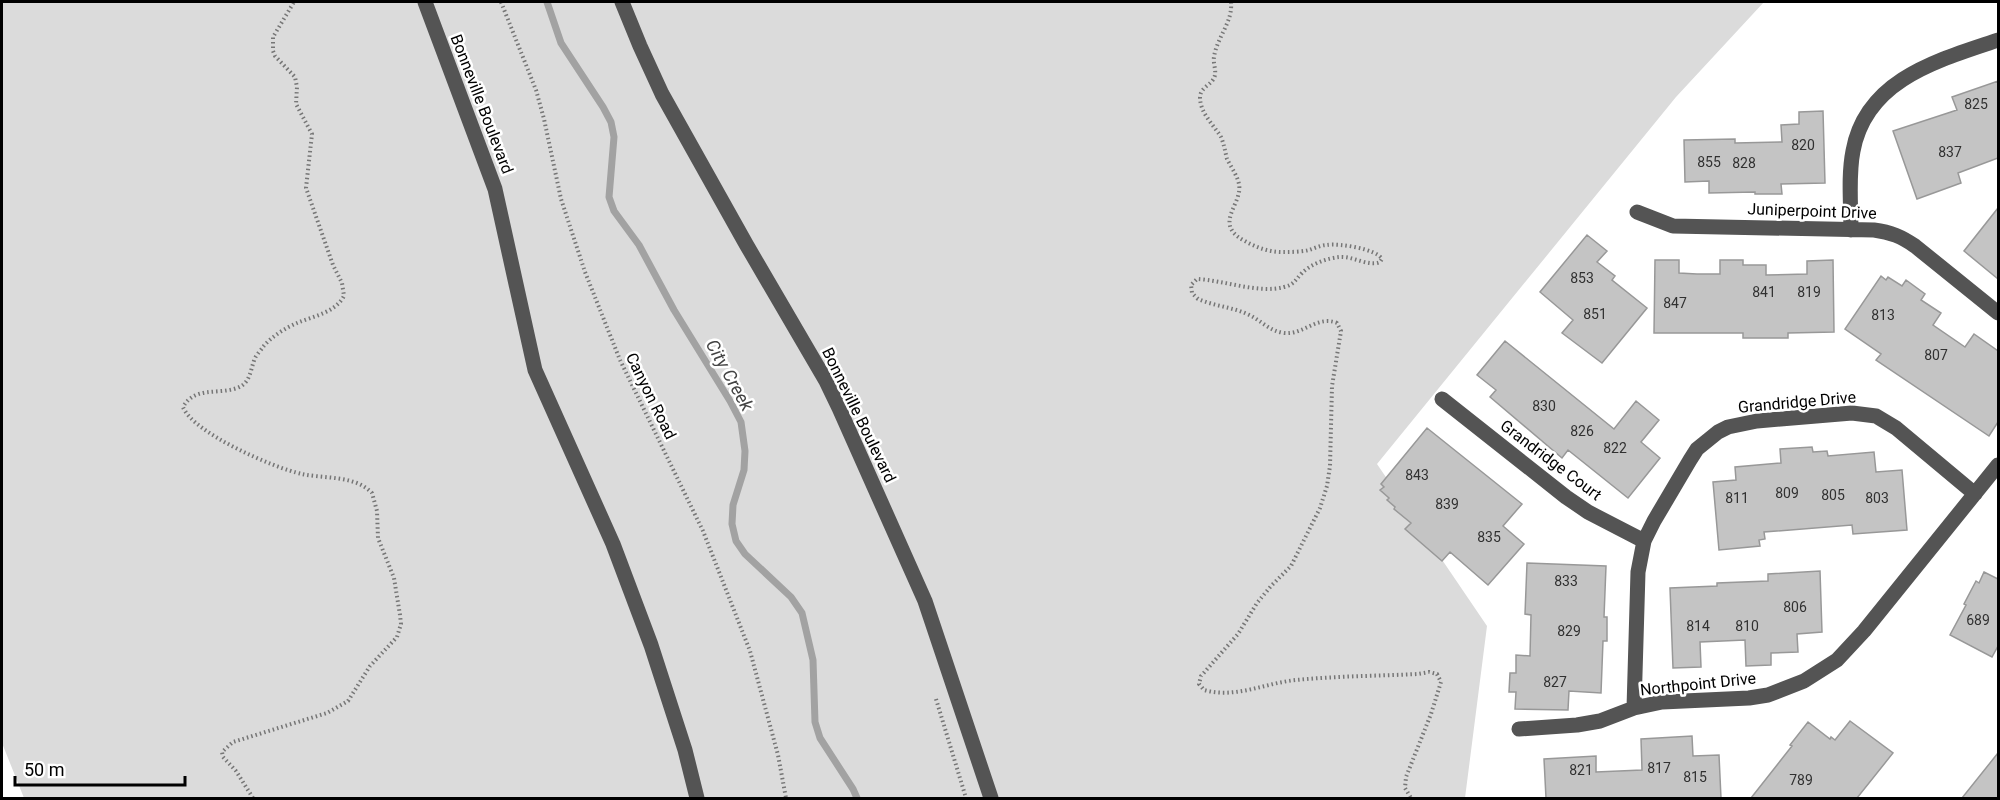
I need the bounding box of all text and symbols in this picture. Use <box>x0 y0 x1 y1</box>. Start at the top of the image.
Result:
street label: Bonneville Boulevard <box>447 32 517 176</box>
house number: 825 <box>1964 96 1988 112</box>
house number: 820 <box>1791 137 1815 153</box>
house number: 837 <box>1938 144 1962 160</box>
house number: 855 <box>1697 154 1721 170</box>
house number: 828 <box>1732 155 1756 171</box>
street label: Juniperpoint Drive <box>1747 199 1877 223</box>
house number: 853 <box>1570 270 1594 286</box>
house number: 841 <box>1752 284 1776 300</box>
house number: 819 <box>1797 284 1821 300</box>
house number: 847 <box>1663 295 1687 311</box>
house number: 851 <box>1583 306 1607 322</box>
house number: 813 <box>1871 307 1895 323</box>
water label: City Creek <box>702 336 759 415</box>
street label: Bonneville Boulevard <box>818 344 900 486</box>
house number: 807 <box>1924 347 1948 363</box>
street label: Canyon Road <box>622 350 680 442</box>
street label: Grandridge Drive <box>1737 387 1857 417</box>
house number: 830 <box>1532 398 1556 414</box>
street label: Grandridge Court <box>1497 416 1605 504</box>
house number: 826 <box>1570 423 1594 439</box>
house number: 822 <box>1603 440 1627 456</box>
house number: 843 <box>1405 467 1429 483</box>
house number: 809 <box>1775 485 1799 501</box>
house number: 805 <box>1821 487 1845 503</box>
house number: 811 <box>1725 490 1749 506</box>
house number: 803 <box>1865 490 1889 506</box>
house number: 839 <box>1435 496 1459 512</box>
house number: 835 <box>1477 529 1501 545</box>
house number: 833 <box>1554 573 1578 589</box>
house number: 806 <box>1783 599 1807 615</box>
house number: 689 <box>1966 612 1990 628</box>
house number: 814 <box>1686 618 1710 634</box>
house number: 810 <box>1735 618 1759 634</box>
house number: 829 <box>1557 623 1581 639</box>
street label: Northpoint Drive <box>1639 668 1757 700</box>
house number: 827 <box>1543 674 1567 690</box>
scale bar <box>15 749 184 787</box>
text: 50 m <box>24 759 64 780</box>
house number: 817 <box>1647 760 1671 776</box>
house number: 821 <box>1569 762 1593 778</box>
house number: 815 <box>1683 769 1707 785</box>
house number: 789 <box>1789 772 1813 788</box>

